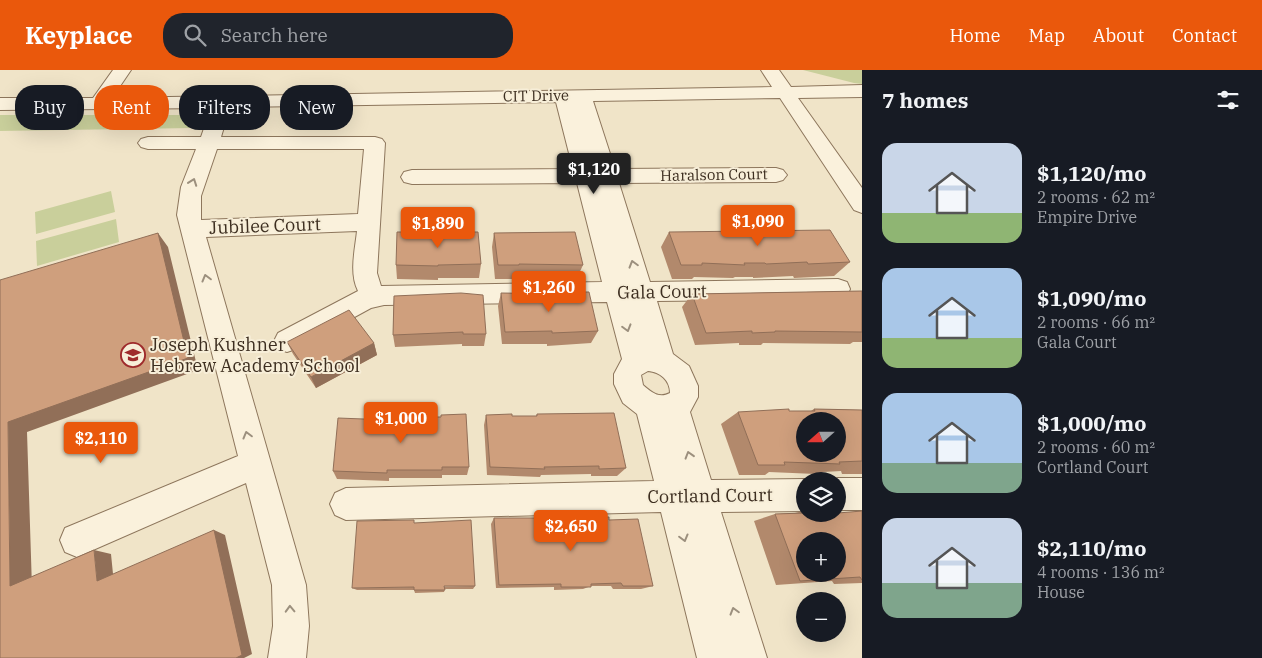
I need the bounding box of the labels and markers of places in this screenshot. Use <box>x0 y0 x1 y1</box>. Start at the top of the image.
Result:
pin: $1,120 <box>553 152 635 195</box>
pin: $1,090 <box>717 204 799 247</box>
pin: $1,890 <box>397 206 479 249</box>
pin: $1,260 <box>508 270 590 313</box>
place label: Joseph Kushner Hebrew Academy School <box>150 333 360 377</box>
school or university icon: Joseph Kushner Hebrew Academy School <box>120 342 146 368</box>
pin: $1,000 <box>360 402 442 444</box>
pin: $2,110 <box>60 422 142 464</box>
pin: $2,650 <box>530 510 612 552</box>

